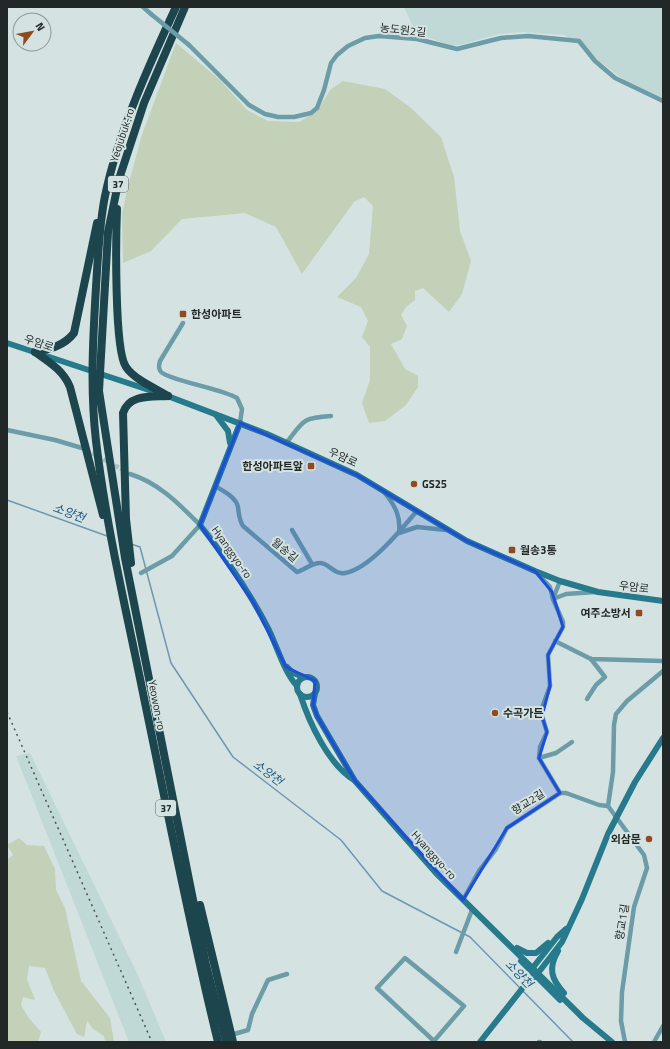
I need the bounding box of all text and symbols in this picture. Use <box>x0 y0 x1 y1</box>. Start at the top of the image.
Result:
north arrow <box>12 12 52 52</box>
text: N <box>32 19 49 34</box>
street label: 농도원2길 <box>379 20 427 40</box>
street label: Yeojubuk-ro <box>106 106 138 164</box>
road number: 37 <box>108 176 128 192</box>
place label: 한성아파트 <box>191 306 242 322</box>
marker: 한성아파트 <box>178 309 188 319</box>
street label: 우암로 <box>22 331 56 355</box>
street label: 우암로 <box>326 443 360 471</box>
place label: 한성아파트앞 <box>242 458 303 474</box>
marker: 한성아파트앞 <box>306 461 316 471</box>
place label: GS25 <box>422 476 447 492</box>
marker: GS25 <box>409 479 419 489</box>
water label: 소양천 <box>50 498 90 528</box>
street label: Hyanggyo-ro <box>208 523 256 582</box>
street label: 월송길 <box>268 534 302 566</box>
place label: 월송3통 <box>520 542 557 558</box>
marker: 월송3통 <box>507 545 517 555</box>
street label: 우암로 <box>618 577 650 597</box>
place label: 여주소방서 <box>580 605 631 621</box>
marker: 여주소방서 <box>634 608 644 618</box>
street label: Yeowon-ro <box>144 679 170 732</box>
place label: 수곡가든 <box>503 705 543 721</box>
marker: 수곡가든 <box>490 708 500 718</box>
water label: 소양천 <box>249 755 289 791</box>
street label: 향교2길 <box>508 786 548 818</box>
road number: 37 <box>156 800 176 816</box>
street label: Hyanggyo-ro <box>408 827 460 883</box>
place label: 외삼문 <box>611 831 641 847</box>
marker: 외삼문 <box>644 834 654 844</box>
street label: 향교1길 <box>611 903 633 941</box>
water label: 소양천 <box>501 955 539 994</box>

